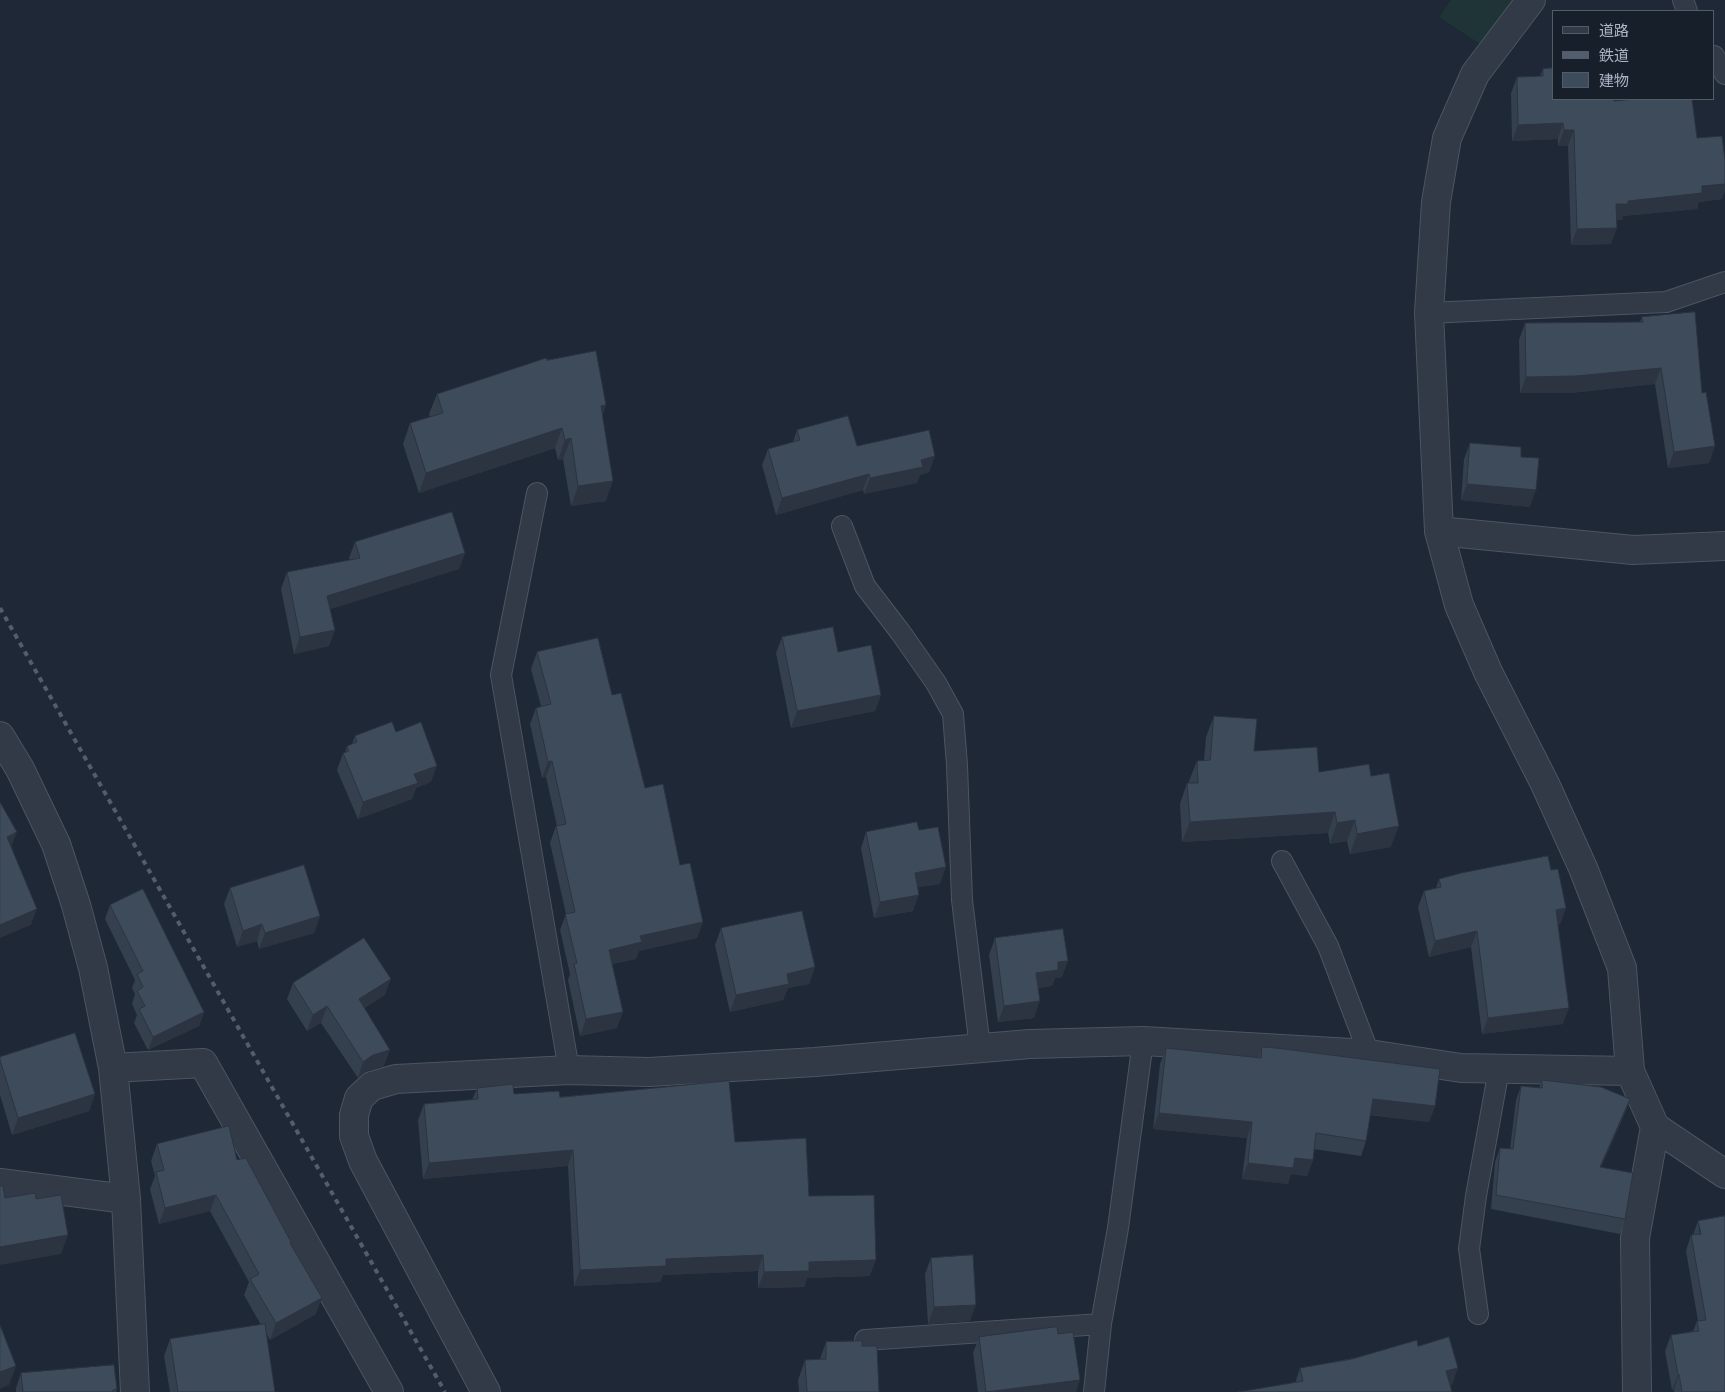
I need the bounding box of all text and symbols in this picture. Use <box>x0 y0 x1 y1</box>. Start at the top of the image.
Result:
legend <box>1552 10 1715 100</box>
text: 道路 <box>1599 21 1629 41</box>
text: 鉄道 <box>1599 46 1629 66</box>
text: 建物 <box>1599 71 1629 91</box>

